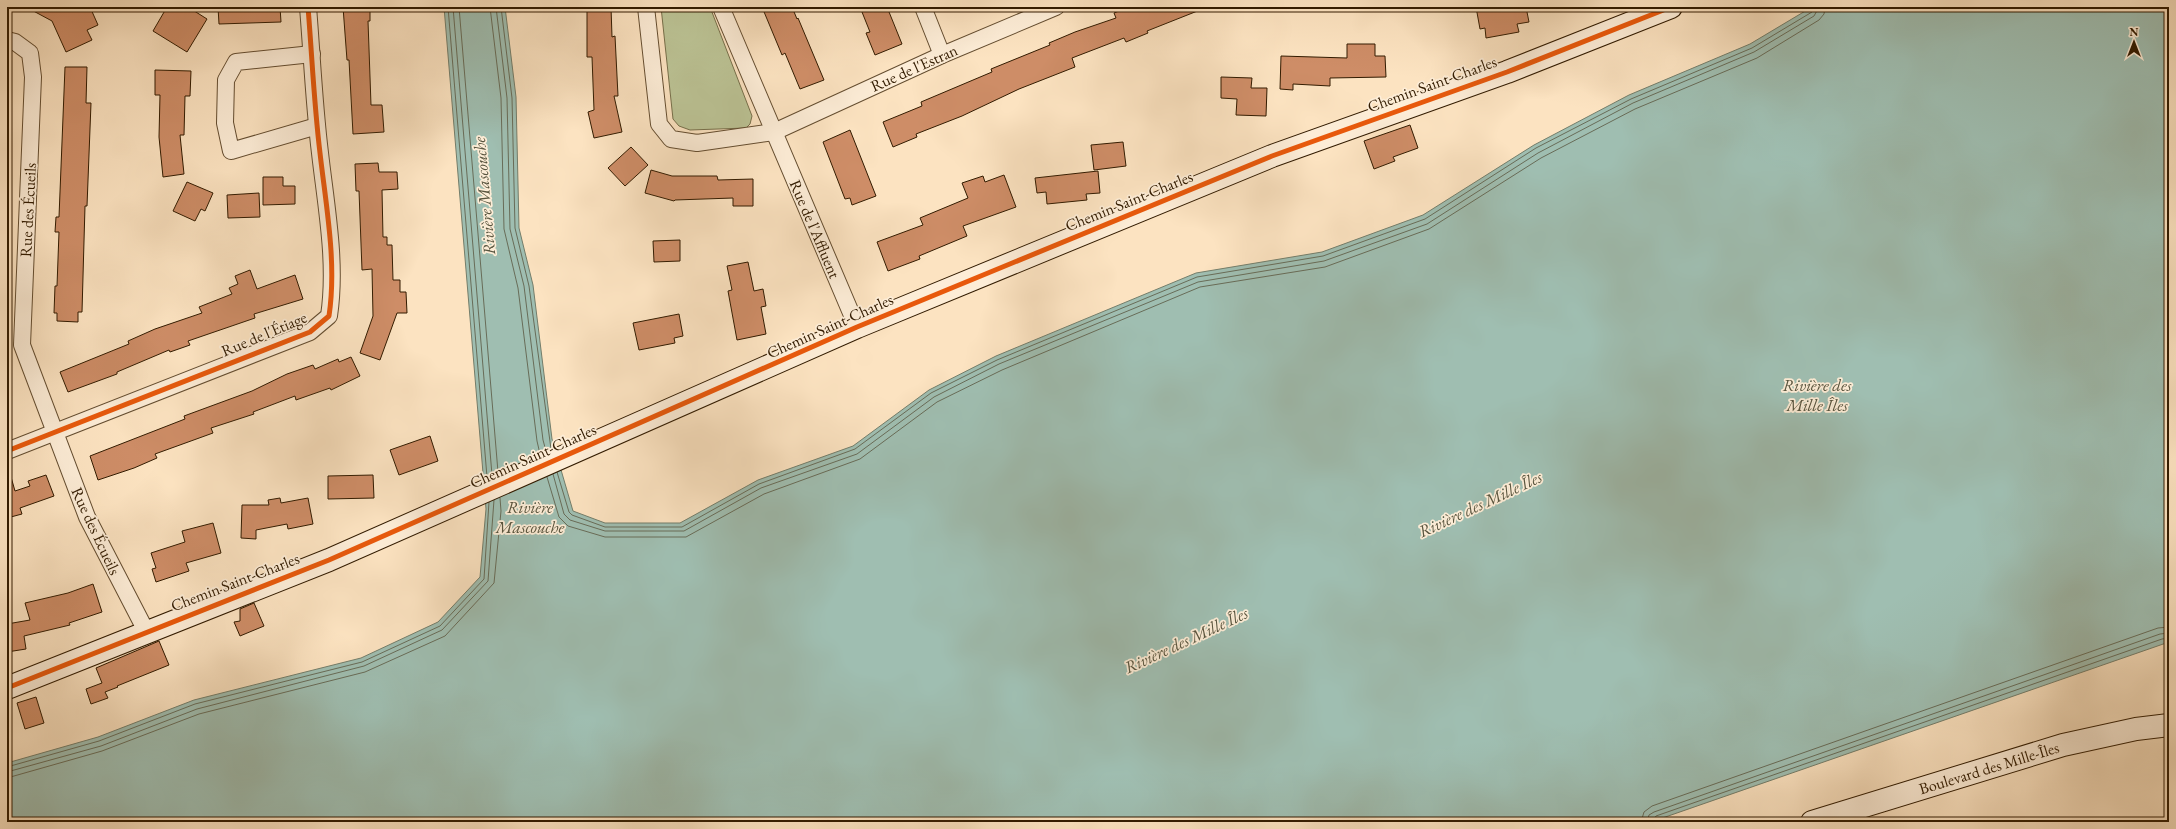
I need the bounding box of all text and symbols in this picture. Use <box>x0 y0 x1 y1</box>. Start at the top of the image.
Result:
north arrow <box>2114 22 2154 62</box>
text: N <box>2130 25 2139 39</box>
street label: Rue de l'Estran <box>867 39 961 97</box>
street label: Chemin Saint-Charles <box>1364 51 1500 117</box>
water label: Rivière Mascouche <box>468 136 500 256</box>
street label: Rue des Écueils <box>15 162 41 258</box>
street label: Chemin Saint-Charles <box>1062 166 1196 236</box>
street label: Rue de l'Affluent <box>785 176 845 282</box>
street label: Chemin Saint-Charles <box>764 289 896 363</box>
street label: Rue de l'Étiage <box>218 307 310 361</box>
water label: Rivière des Mille Îles <box>1782 374 1852 416</box>
street label: Chemin Saint-Charles <box>467 419 599 493</box>
water label: Rivière des Mille Îles <box>1415 466 1546 542</box>
street label: Rue des Écueils <box>66 484 126 578</box>
water label: Rivière Mascouche <box>495 496 565 538</box>
street label: Chemin Saint-Charles <box>168 548 302 616</box>
water label: Rivière des Mille Îles <box>1121 602 1252 678</box>
street label: Boulevard des Mille-Îles <box>1916 737 2062 799</box>

